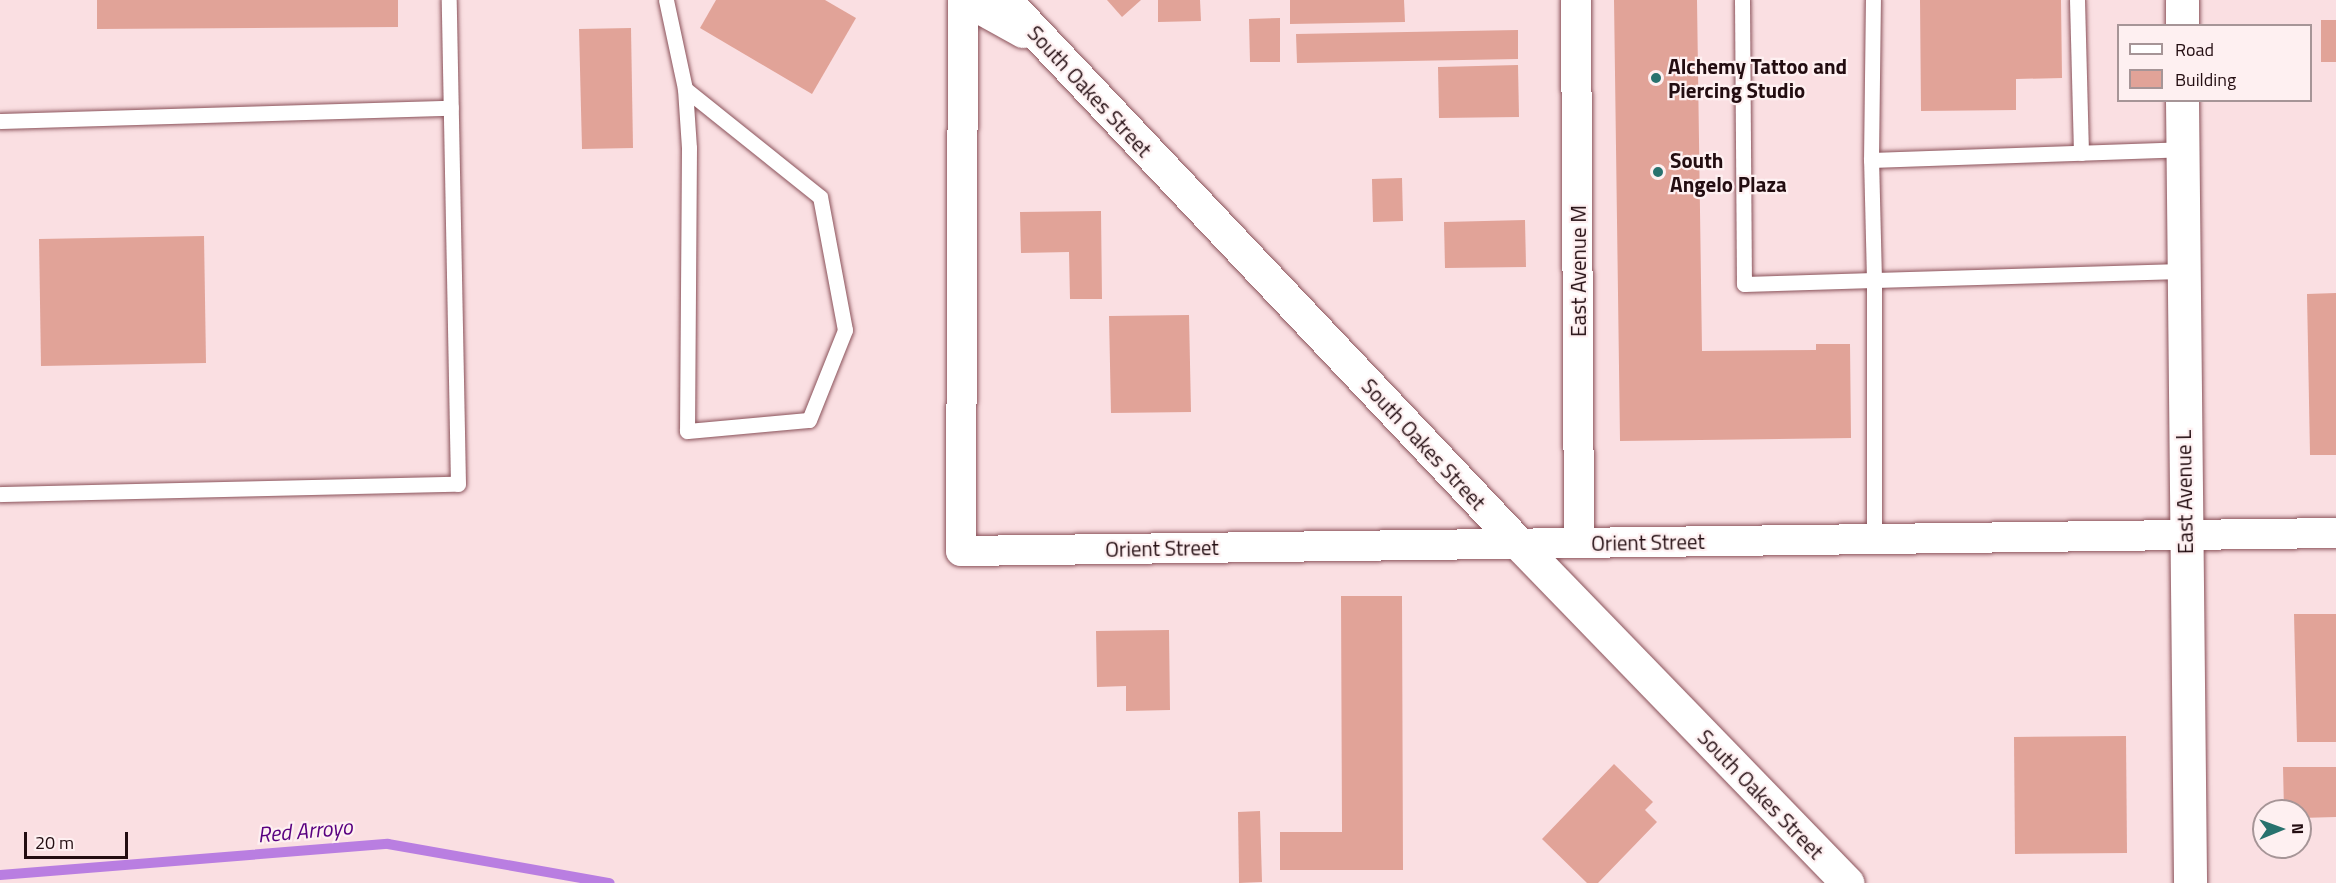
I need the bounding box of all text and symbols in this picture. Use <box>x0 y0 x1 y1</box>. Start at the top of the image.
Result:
street label: South Oakes Street <box>1023 20 1157 162</box>
legend <box>2117 24 2312 102</box>
text: Road <box>2175 36 2214 63</box>
place label: Alchemy Tattoo and Piercing Studio <box>1668 53 1847 103</box>
text: Building <box>2175 66 2236 93</box>
marker: Alchemy Tattoo and Piercing Studio <box>1649 71 1663 85</box>
place label: South Angelo Plaza <box>1670 147 1787 197</box>
marker: South Angelo Plaza <box>1651 165 1665 179</box>
street label: East Avenue M <box>1565 205 1591 337</box>
street label: South Oakes Street <box>1357 373 1491 515</box>
street label: East Avenue L <box>2170 430 2198 554</box>
street label: Orient Street <box>1591 528 1705 556</box>
street label: Orient Street <box>1105 534 1219 562</box>
street label: South Oakes Street <box>1693 724 1829 864</box>
north arrow <box>2252 799 2312 859</box>
water label: Red Arroyo <box>256 814 354 848</box>
scale bar <box>27 820 130 858</box>
text: N <box>2286 823 2310 834</box>
text: 20 m <box>35 829 74 856</box>

